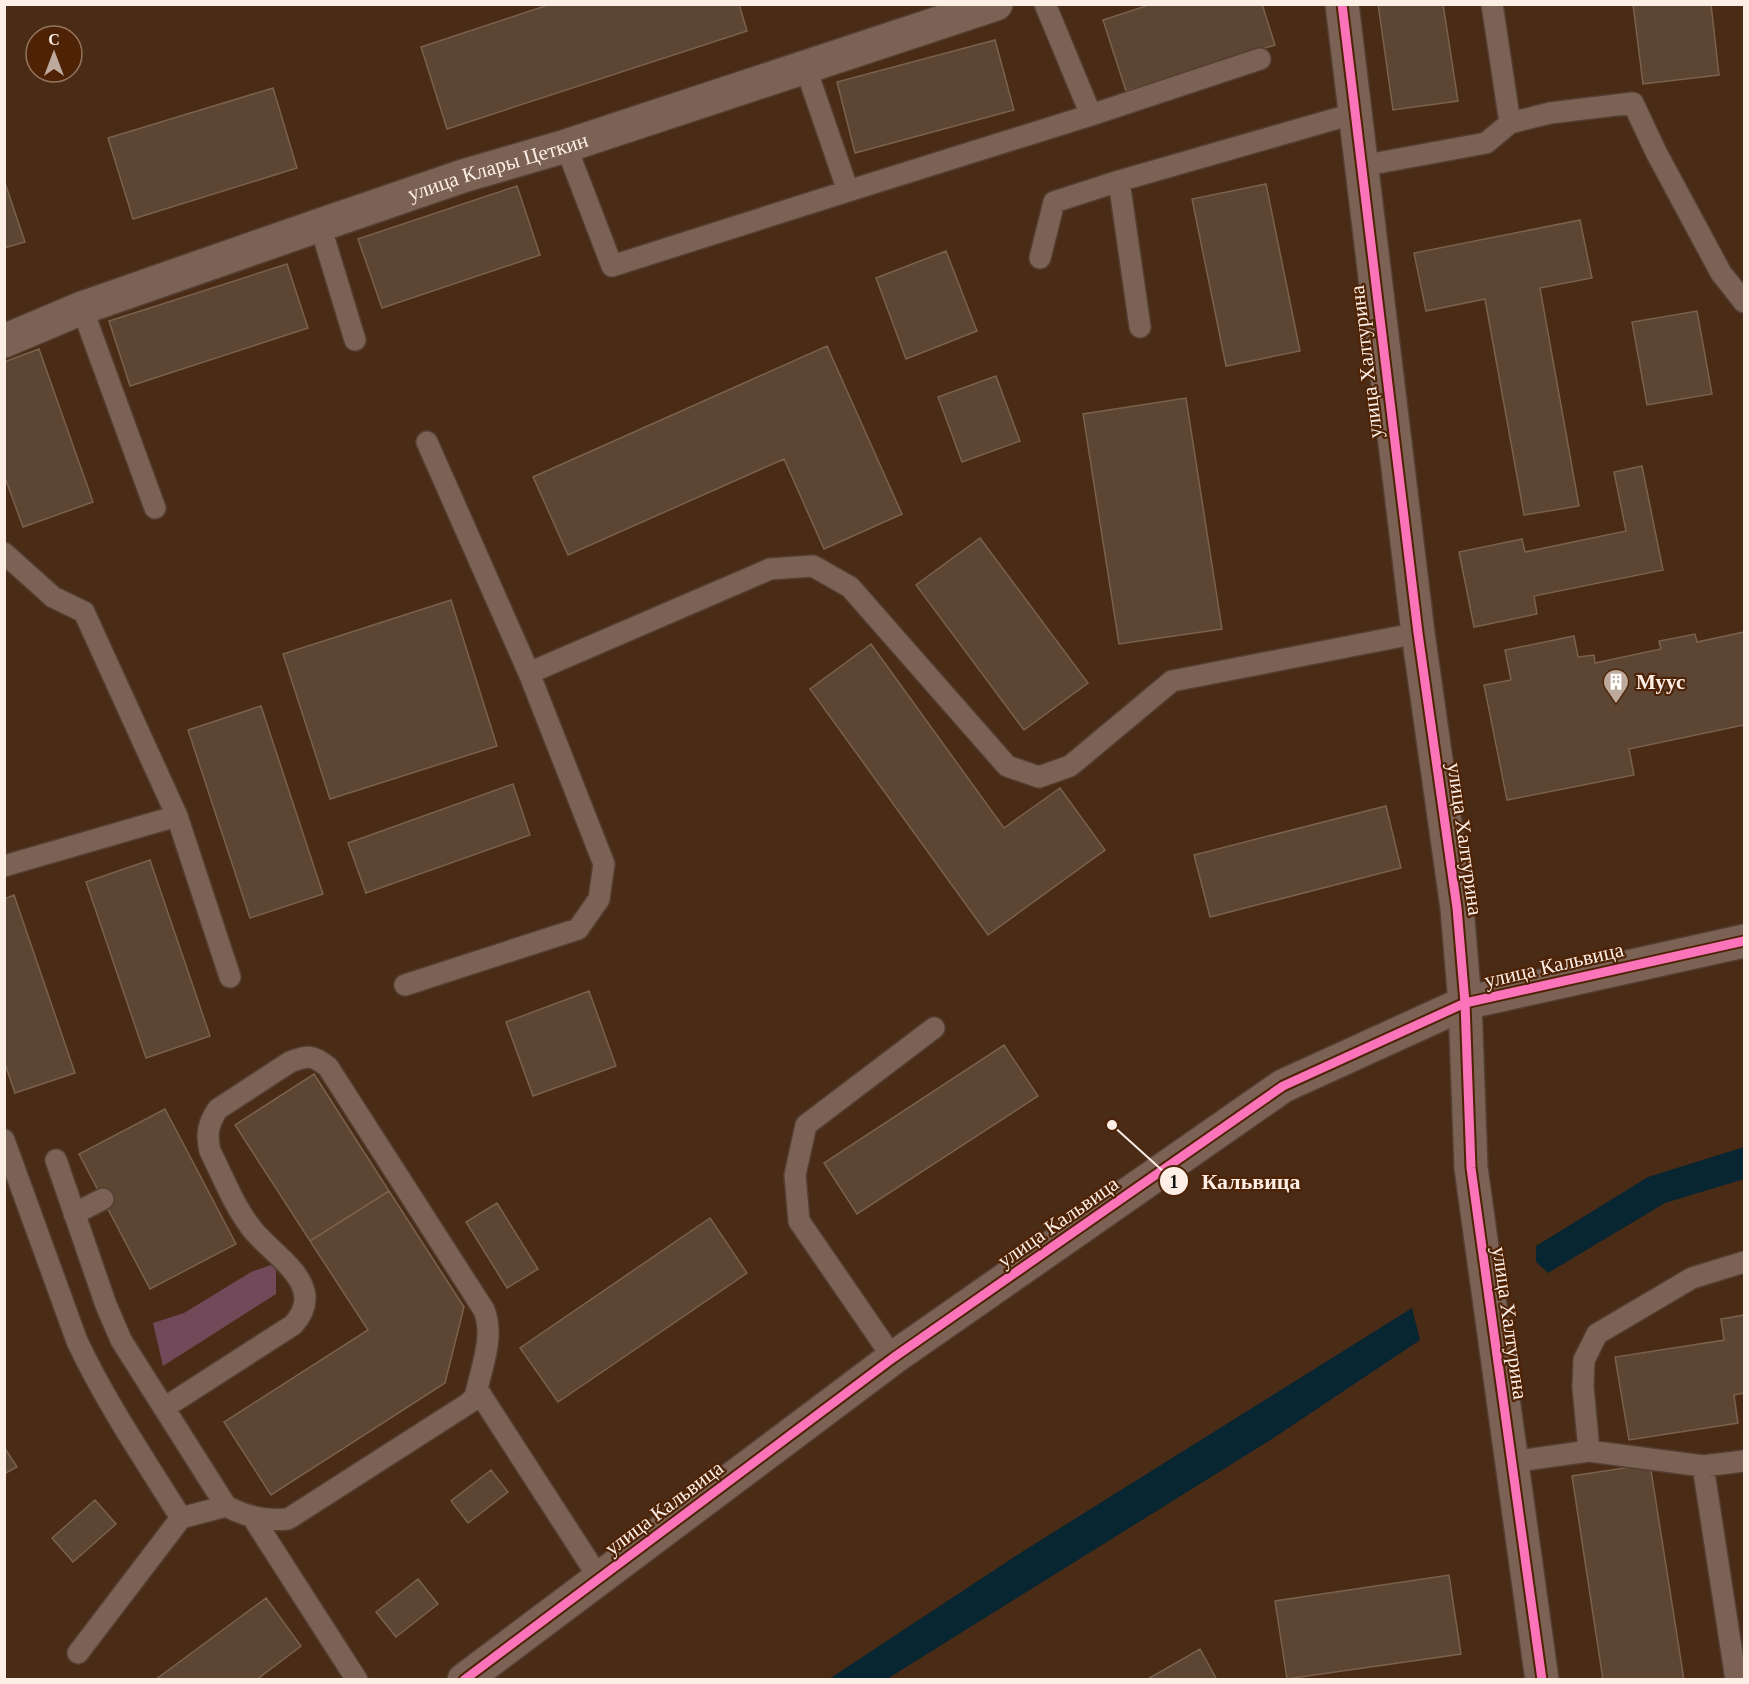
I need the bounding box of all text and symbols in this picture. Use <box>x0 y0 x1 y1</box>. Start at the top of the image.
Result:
north arrow <box>24 24 84 84</box>
text: С <box>48 31 60 48</box>
street label: улица Клары Цеткин <box>405 128 591 206</box>
street label: улица Халтурина <box>1345 283 1387 440</box>
building icon: Муус <box>1601 667 1631 705</box>
place label: Муус <box>1636 670 1685 694</box>
street label: улица Халтурина <box>1442 761 1488 918</box>
street label: улица Кальвица <box>1482 937 1627 993</box>
callout: Кальвица <box>1159 1161 1312 1201</box>
text: Кальвица <box>1201 1169 1301 1194</box>
street label: улица Кальвица <box>993 1171 1124 1273</box>
text: 1 <box>1170 1172 1179 1192</box>
street label: улица Халтурина <box>1487 1245 1533 1402</box>
street label: улица Кальвица <box>600 1455 729 1560</box>

